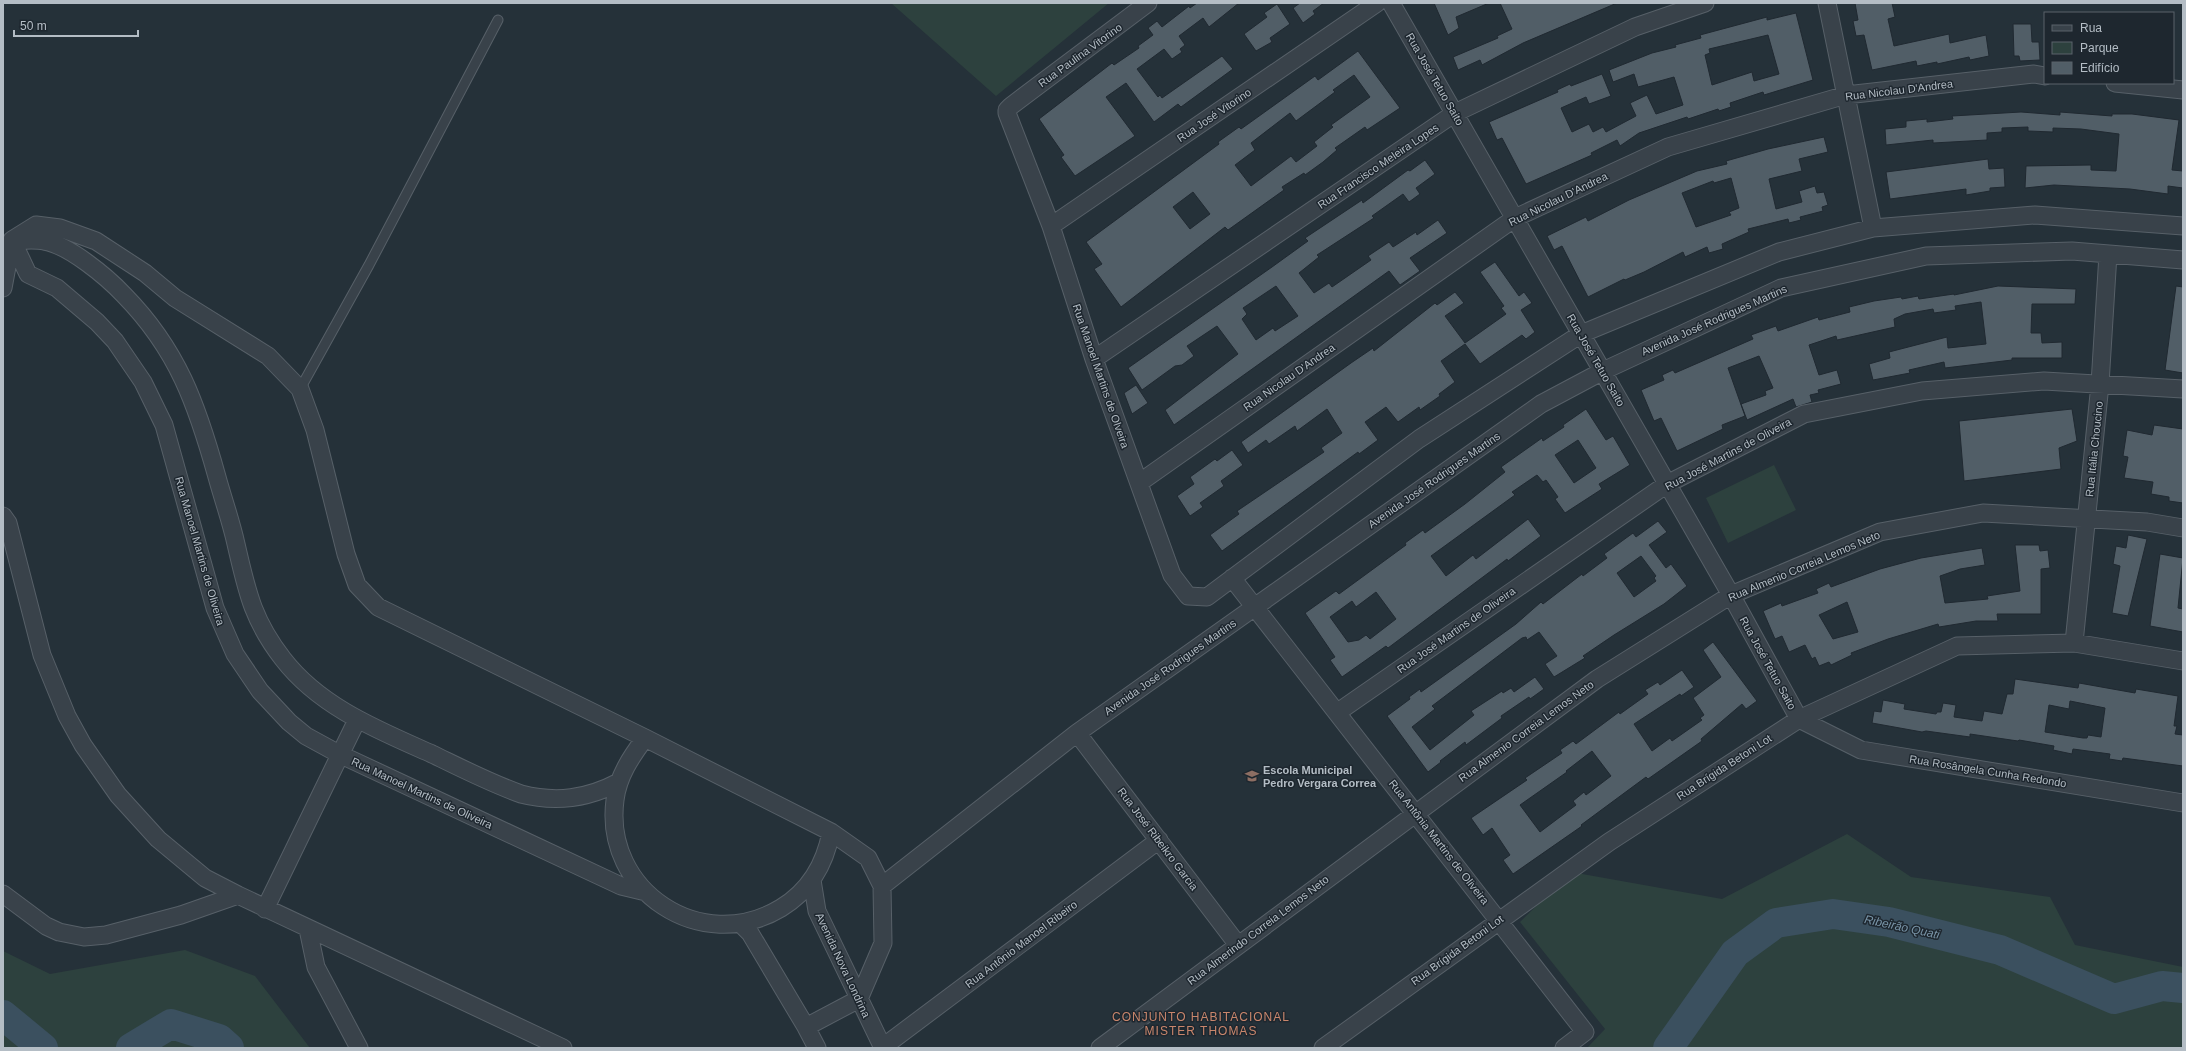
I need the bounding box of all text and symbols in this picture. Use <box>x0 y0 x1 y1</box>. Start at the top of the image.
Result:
scale bar <box>14 12 138 38</box>
legend <box>2044 12 2174 84</box>
text: 50 m <box>20 19 47 33</box>
street label: Rua Paulina Vitorino <box>1036 21 1124 89</box>
text: Rua <box>2080 21 2102 35</box>
street label: Rua José Tetuo Saito <box>1404 31 1466 127</box>
text: Parque <box>2080 41 2119 55</box>
text: Edifício <box>2080 61 2120 75</box>
street label: Rua Nicolau D'Andrea <box>1844 77 1954 103</box>
street label: Rua José Vitorino <box>1175 86 1253 144</box>
street label: Rua Francisco Meleira Lopes <box>1315 121 1441 211</box>
street label: Rua Nicolau D'Andrea <box>1507 169 1610 228</box>
street label: Avenida José Rodrigues Martins <box>1639 282 1789 358</box>
street label: Rua Manoel Martins de Olveira <box>1071 302 1132 450</box>
street label: Rua José Tetuo Saito <box>1565 312 1627 408</box>
street label: Rua Nicolau D'Andrea <box>1241 340 1338 413</box>
street label: Rua Itália Choucino <box>2083 401 2105 497</box>
street label: Rua José Martins de Oliveira <box>1663 415 1794 492</box>
street label: Avenida José Rodrigues Martins <box>1366 429 1503 530</box>
street label: Rua Manoel Martins de Oliveira <box>173 475 227 628</box>
street label: Rua Almenio Correia Lemos Neto <box>1726 528 1882 604</box>
street label: Rua José Martins de Oliveira <box>1395 584 1518 675</box>
street label: Rua José Tetuo Saito <box>1737 614 1799 712</box>
street label: Avenida José Rodrigues Martins <box>1102 616 1239 717</box>
street label: Rua Almenio Correia Lemos Neto <box>1456 678 1596 784</box>
street label: Rua Brígida Betoni Lot <box>1674 732 1774 802</box>
street label: Rua Rosângela Cunha Redondo <box>1909 753 2067 789</box>
street label: Rua Manoel Martins de Oliveira <box>350 755 495 831</box>
place label: Escola Municipal Pedro Vergara Correa <box>1263 764 1377 789</box>
school or university icon: Escola Municipal Pedro Vergara Correa <box>1244 768 1260 784</box>
street label: Rua Antônia Martins de Oliveira <box>1387 777 1492 907</box>
street label: Rua José Ribeikro Garcia <box>1115 785 1201 893</box>
street label: Rua Almerindo Correia Lemos Neto <box>1185 873 1331 987</box>
street label: Rua Antônio Manoel Ribeiro <box>963 898 1079 990</box>
street label: Avenida Nova Londrina <box>813 911 873 1020</box>
water label: Ribeirão Quati <box>1863 912 1941 942</box>
street label: Rua Brígida Betoni Lot <box>1409 913 1505 987</box>
district label: CONJUNTO HABITACIONAL MISTER THOMAS <box>1112 1010 1290 1038</box>

